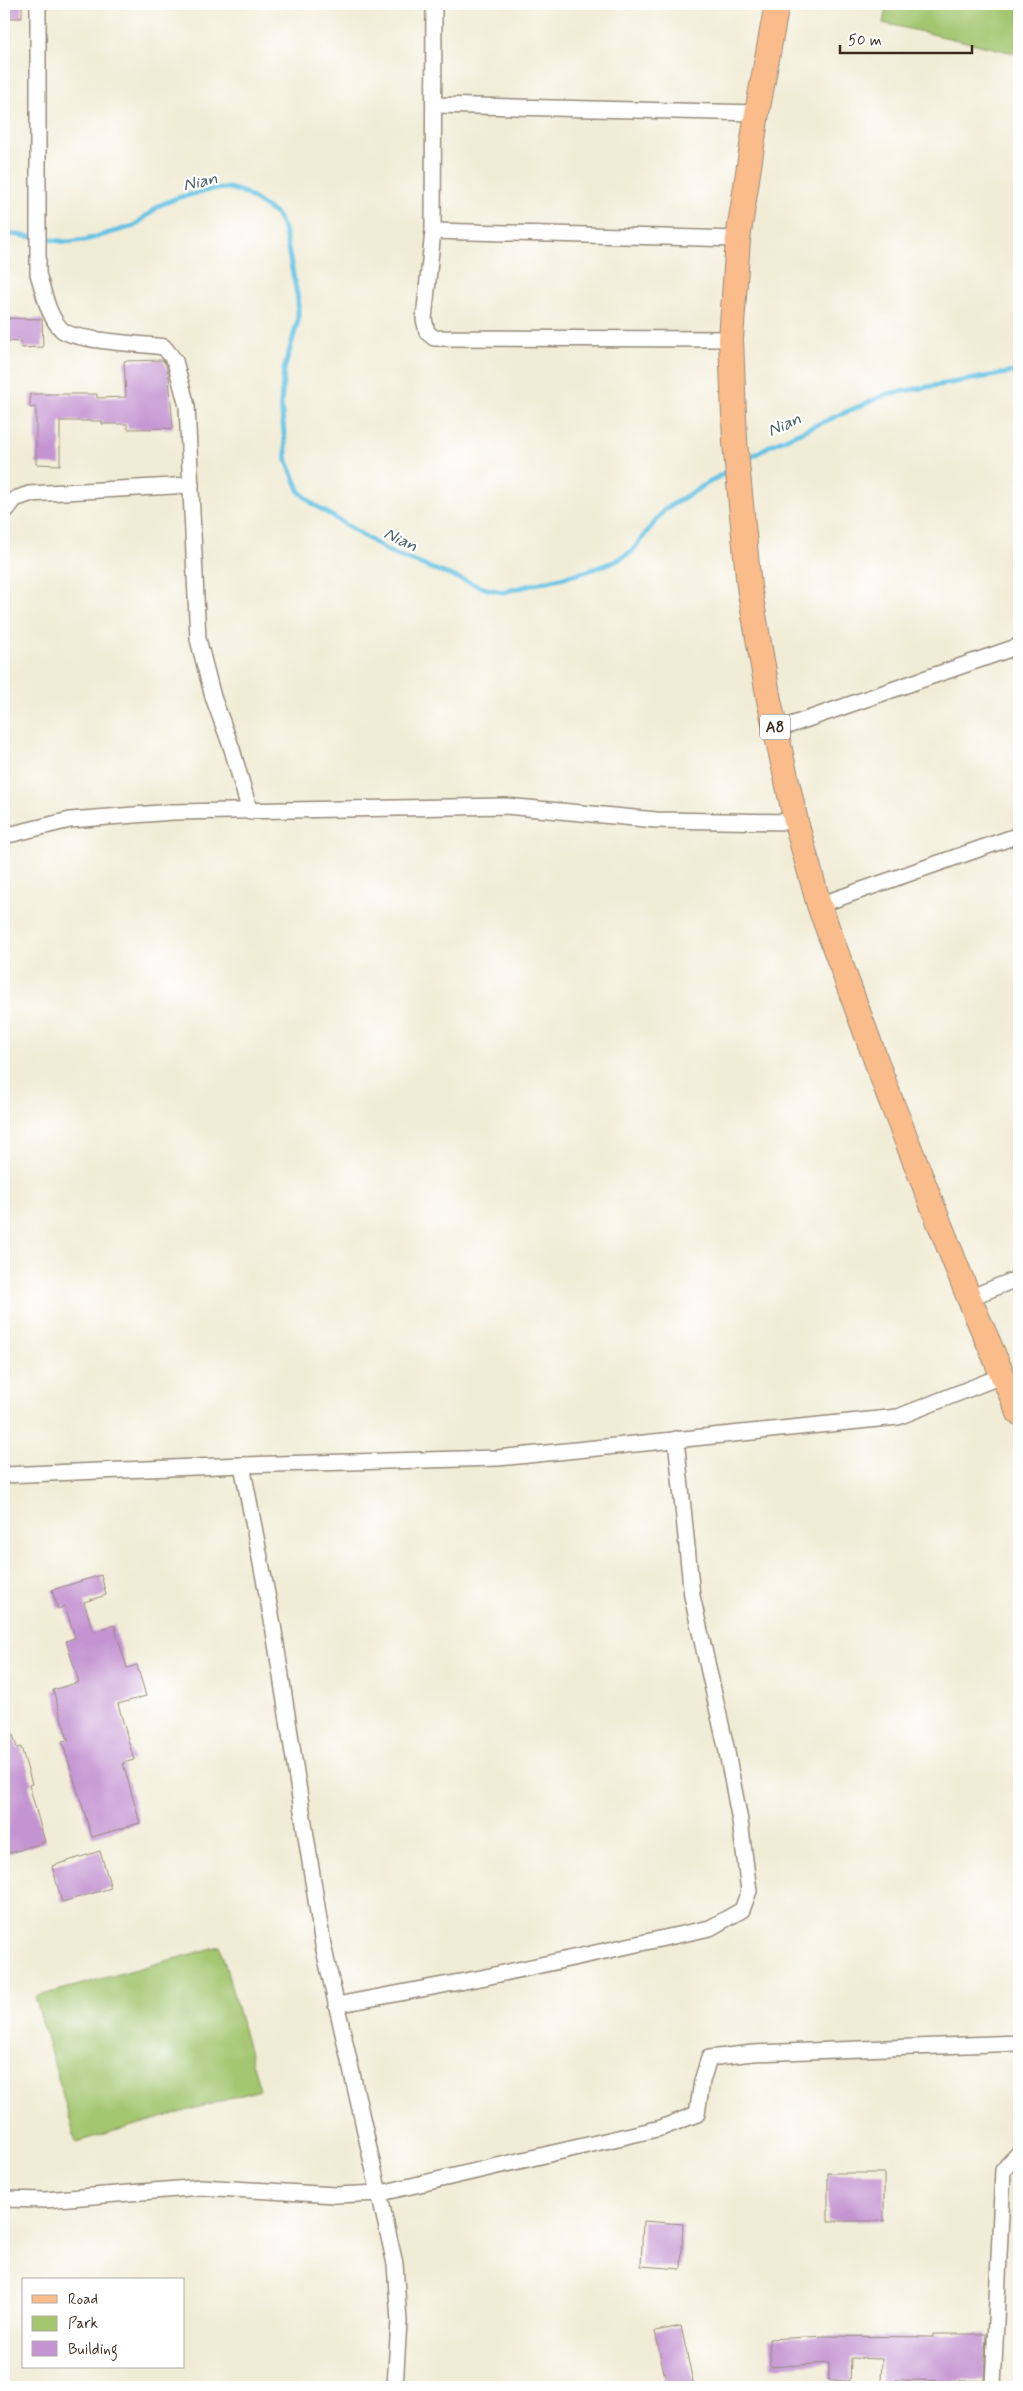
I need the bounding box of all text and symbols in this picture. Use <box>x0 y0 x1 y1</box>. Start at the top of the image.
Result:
scale bar <box>840 22 973 54</box>
text: 50 m <box>848 31 882 51</box>
water label: Nian <box>181 166 220 198</box>
water label: Nian <box>764 407 805 443</box>
water label: Nian <box>380 521 422 558</box>
road number: A8 <box>760 714 790 740</box>
legend <box>22 2278 185 2368</box>
text: Road <box>68 2290 98 2310</box>
text: Park <box>68 2314 98 2334</box>
text: Building <box>68 2340 118 2361</box>

